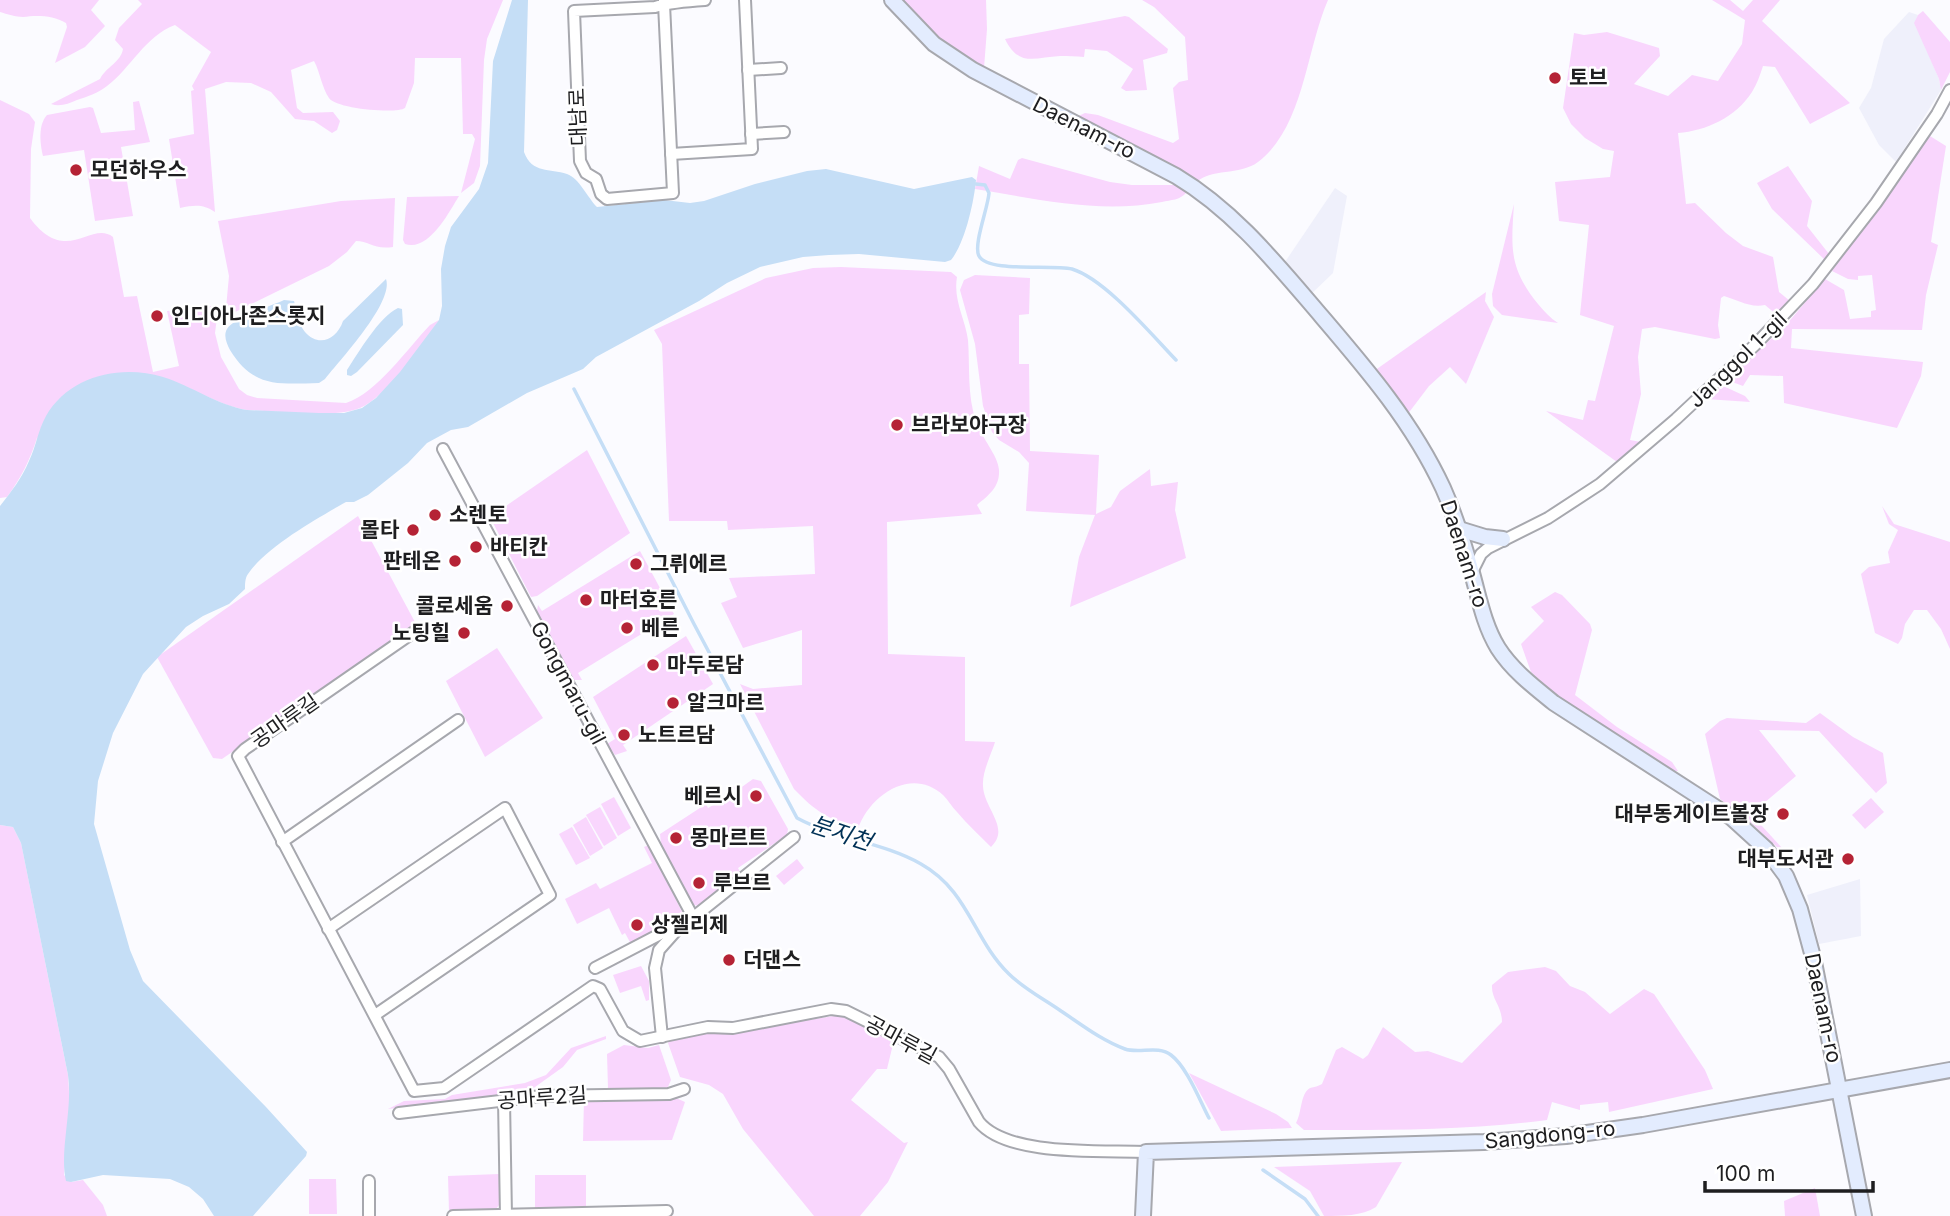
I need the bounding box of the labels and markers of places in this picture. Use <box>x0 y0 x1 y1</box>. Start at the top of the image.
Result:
place label: 토브 <box>1569 65 1608 90</box>
marker: 토브 <box>1547 70 1563 86</box>
place label: 모던하우스 <box>90 157 187 182</box>
marker: 모던하우스 <box>68 162 84 178</box>
place label: 인디아나존스롯지 <box>171 303 326 328</box>
marker: 인디아나존스롯지 <box>149 308 165 324</box>
place label: 브라보야구장 <box>911 412 1027 437</box>
marker: 브라보야구장 <box>889 417 905 433</box>
place label: 소렌토 <box>449 502 507 527</box>
marker: 소렌토 <box>427 507 443 523</box>
place label: 몰타 <box>360 517 400 542</box>
marker: 몰타 <box>405 522 421 538</box>
place label: 바티칸 <box>490 534 548 559</box>
marker: 바티칸 <box>468 539 484 555</box>
place label: 판테온 <box>383 548 441 573</box>
place label: 그뤼에르 <box>650 551 727 576</box>
marker: 판테온 <box>447 553 463 569</box>
marker: 그뤼에르 <box>628 556 644 572</box>
place label: 마터호른 <box>600 587 677 612</box>
marker: 마터호른 <box>578 592 594 608</box>
place label: 콜로세움 <box>416 593 493 618</box>
marker: 콜로세움 <box>499 598 515 614</box>
place label: 베른 <box>641 615 680 640</box>
place label: 노팅힐 <box>392 620 450 645</box>
marker: 베른 <box>619 620 635 636</box>
marker: 노팅힐 <box>456 625 472 641</box>
place label: 마두로담 <box>667 652 744 677</box>
marker: 마두로담 <box>645 657 661 673</box>
place label: 알크마르 <box>687 690 764 715</box>
marker: 알크마르 <box>665 695 681 711</box>
place label: 노트르담 <box>638 722 715 747</box>
marker: 노트르담 <box>616 727 632 743</box>
place label: 베르시 <box>684 783 742 808</box>
marker: 베르시 <box>748 788 764 804</box>
place label: 대부동게이트볼장 <box>1614 801 1769 826</box>
marker: 대부동게이트볼장 <box>1775 806 1791 822</box>
place label: 몽마르트 <box>690 825 767 850</box>
marker: 몽마르트 <box>668 830 684 846</box>
place label: 대부도서관 <box>1737 846 1834 871</box>
marker: 대부도서관 <box>1840 851 1856 867</box>
place label: 루브르 <box>713 870 771 895</box>
marker: 루브르 <box>691 875 707 891</box>
place label: 상젤리제 <box>651 912 728 937</box>
marker: 상젤리제 <box>629 917 645 933</box>
place label: 더댄스 <box>743 947 801 972</box>
marker: 더댄스 <box>721 952 737 968</box>

